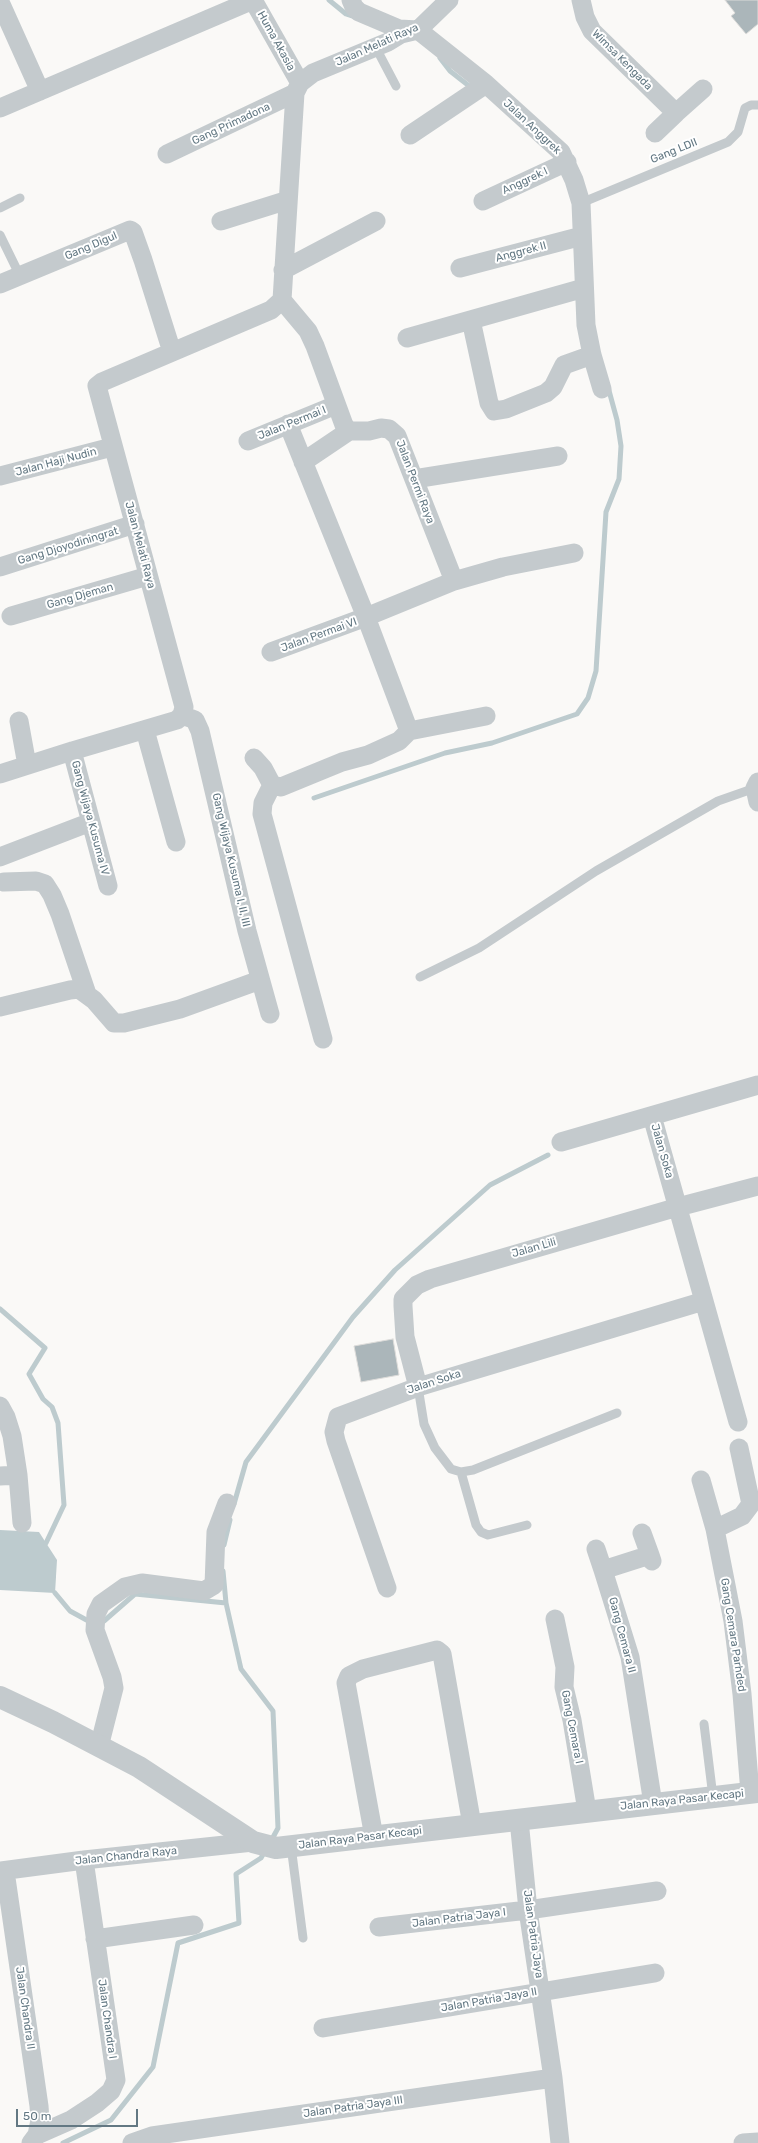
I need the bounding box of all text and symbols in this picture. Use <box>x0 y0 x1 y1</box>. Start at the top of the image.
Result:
street label: Huma Akasia <box>254 9 298 73</box>
street label: Jalan Melati Raya <box>333 21 421 69</box>
street label: Wimsa Kengada <box>589 27 655 93</box>
street label: Jalan Anggrek <box>500 97 564 157</box>
street label: Gang Primadona <box>190 100 272 148</box>
street label: Gang LDII <box>649 136 699 166</box>
street label: Anggrek I <box>500 165 550 197</box>
street label: Gang Digul <box>63 229 119 263</box>
street label: Anggrek II <box>494 239 548 265</box>
street label: Jalan Permai I <box>256 403 328 443</box>
street label: Jalan Permi Raya <box>393 438 437 526</box>
street label: Jalan Haji Nudin <box>14 445 98 479</box>
street label: Jalan Melati Raya <box>122 500 158 590</box>
street label: Gang Djoyodiningrat <box>16 524 120 568</box>
street label: Gang Djeman <box>45 580 115 612</box>
street label: Jalan Permai VI <box>279 615 359 655</box>
street label: Gang Wijaya Kusuma IV <box>68 759 112 877</box>
street label: Gang Wijaya Kusuma I, II, III <box>209 792 253 928</box>
street label: Jalan Soka <box>648 1122 676 1180</box>
street label: Jalan Lili <box>510 1235 558 1261</box>
street label: Jalan Soka <box>405 1367 463 1397</box>
street label: Gang Cemara Parhded <box>717 1577 749 1693</box>
street label: Gang Cemara II <box>606 1596 638 1674</box>
street label: Gang Cemara I <box>558 1689 586 1765</box>
street label: Jalan Raya Pasar Kecapi <box>620 1787 744 1813</box>
street label: Jalan Raya Pasar Kecapi <box>298 1824 422 1852</box>
street label: Jalan Chandra Raya <box>74 1844 178 1868</box>
street label: Jalan Patria Jaya <box>520 1889 546 1979</box>
street label: Jalan Patria Jaya I <box>411 1906 507 1930</box>
street label: Jalan Chandra II <box>13 1966 37 2050</box>
street label: Jalan Chandra I <box>95 1978 119 2060</box>
street label: Jalan Patria Jaya II <box>440 1985 538 2015</box>
street label: Jalan Patria Jaya III <box>302 2093 404 2121</box>
scale bar <box>18 2101 140 2127</box>
text: 50 m <box>23 2109 51 2123</box>

